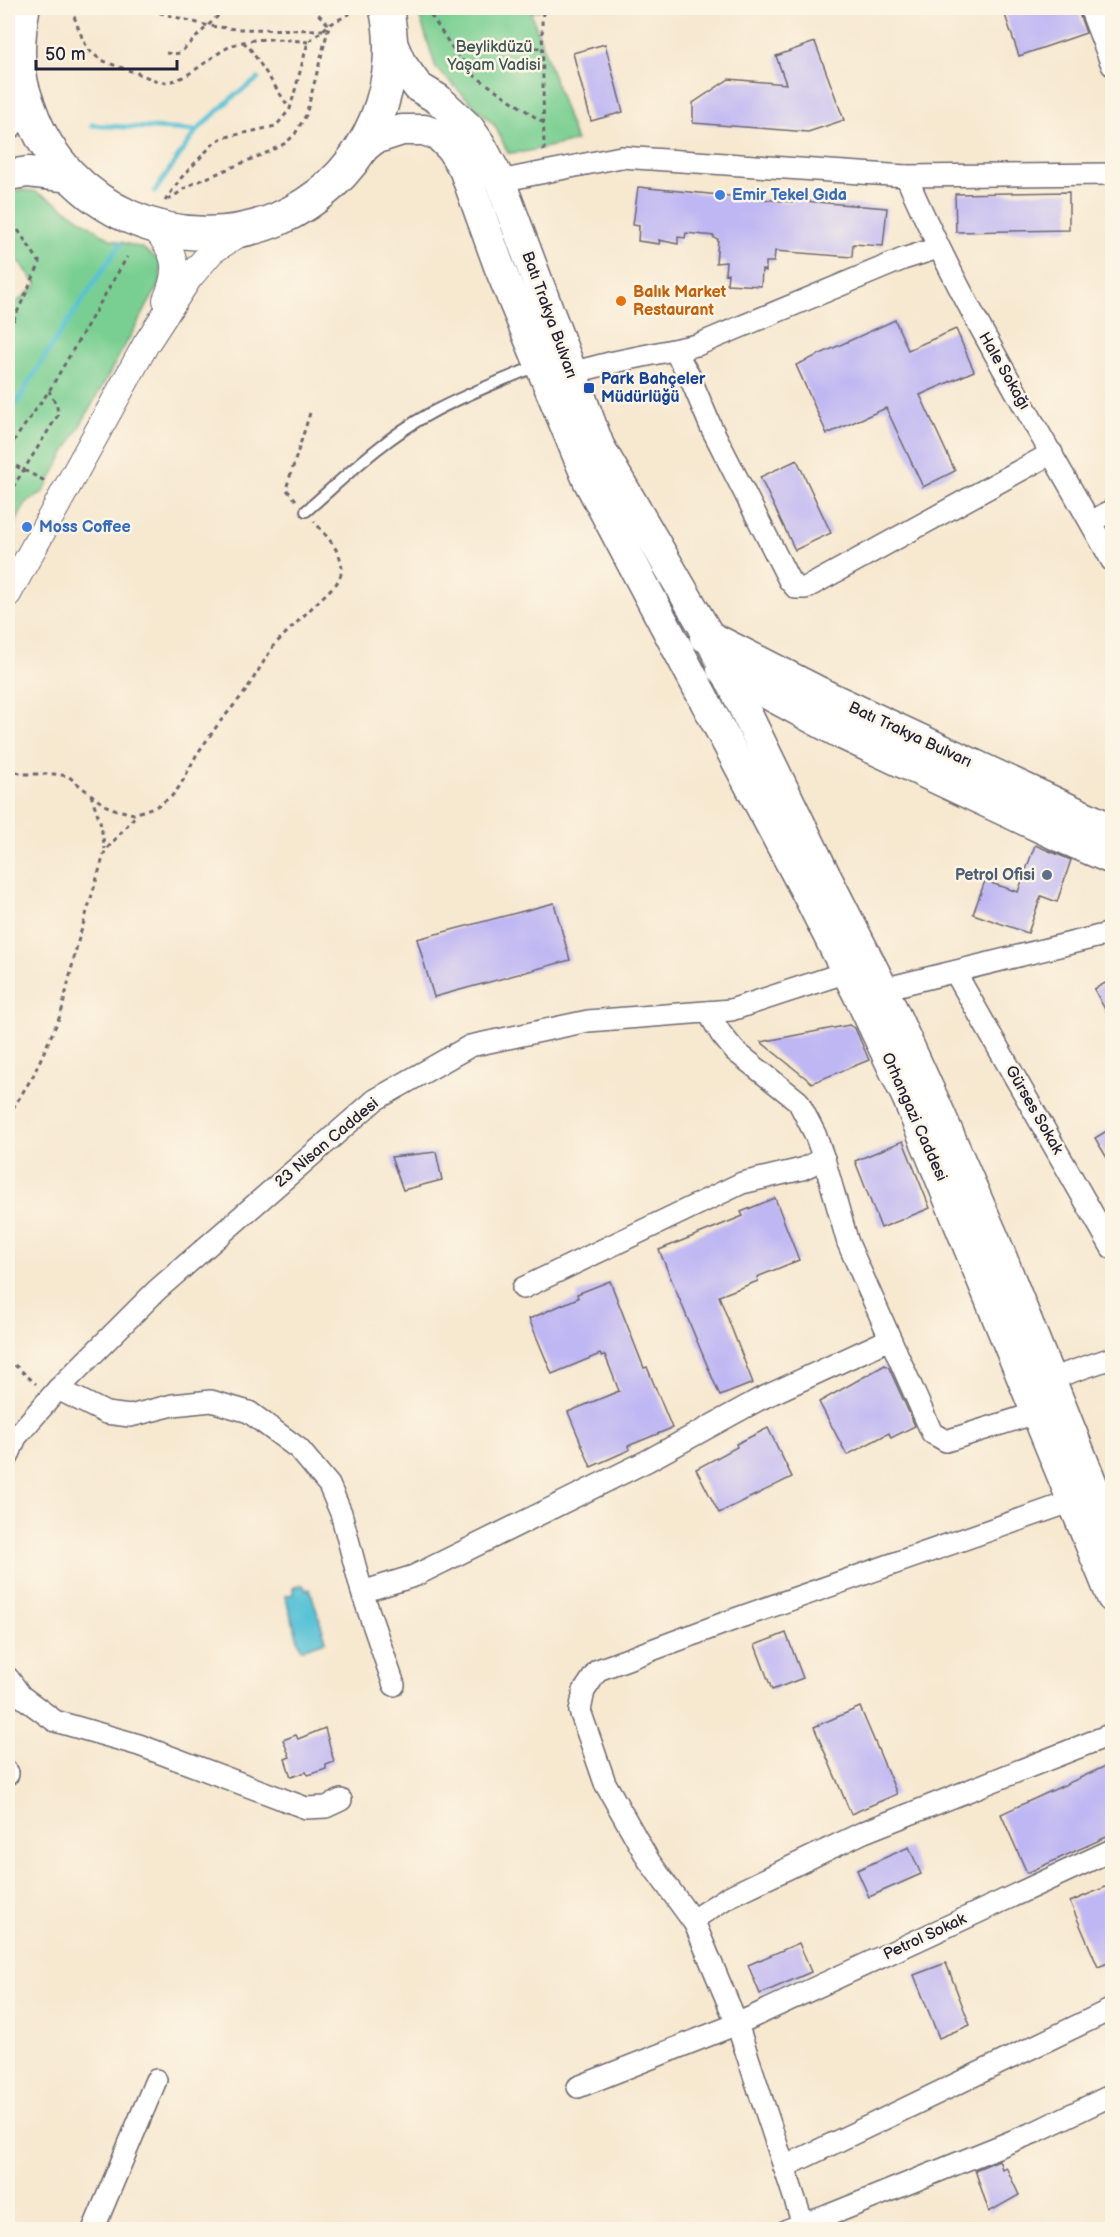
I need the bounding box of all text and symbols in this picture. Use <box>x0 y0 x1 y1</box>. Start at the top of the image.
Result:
scale bar <box>36 33 177 71</box>
park label: Beylikdüzü Yaşam Vadisi <box>446 38 541 75</box>
text: 50 m <box>45 44 86 65</box>
place label: Emir Tekel Gıda <box>732 186 847 205</box>
marker: Emir Tekel Gıda <box>713 188 727 202</box>
street label: Batı Trakya Bulvarı <box>517 249 581 381</box>
place label: Balık Market Restaurant <box>633 283 727 320</box>
marker: Balık Market Restaurant <box>614 294 628 308</box>
street label: Hale Sokağı <box>974 329 1034 413</box>
place label: Park Bahçeler Müdürlüğü <box>601 370 706 407</box>
marker: Park Bahçeler Müdürlüğü <box>582 381 596 395</box>
place label: Moss Coffee <box>39 518 131 537</box>
marker: Moss Coffee <box>20 520 34 534</box>
street label: Batı Trakya Bulvarı <box>845 698 975 772</box>
place label: Petrol Ofisi <box>955 866 1035 885</box>
marker: Petrol Ofisi <box>1040 868 1054 882</box>
street label: Orhangazi Caddesi <box>877 1050 951 1184</box>
street label: Gürses Sokak <box>1001 1062 1067 1158</box>
street label: 23 Nisan Caddesi <box>271 1094 383 1192</box>
street label: Petrol Sokak <box>881 1909 970 1964</box>

